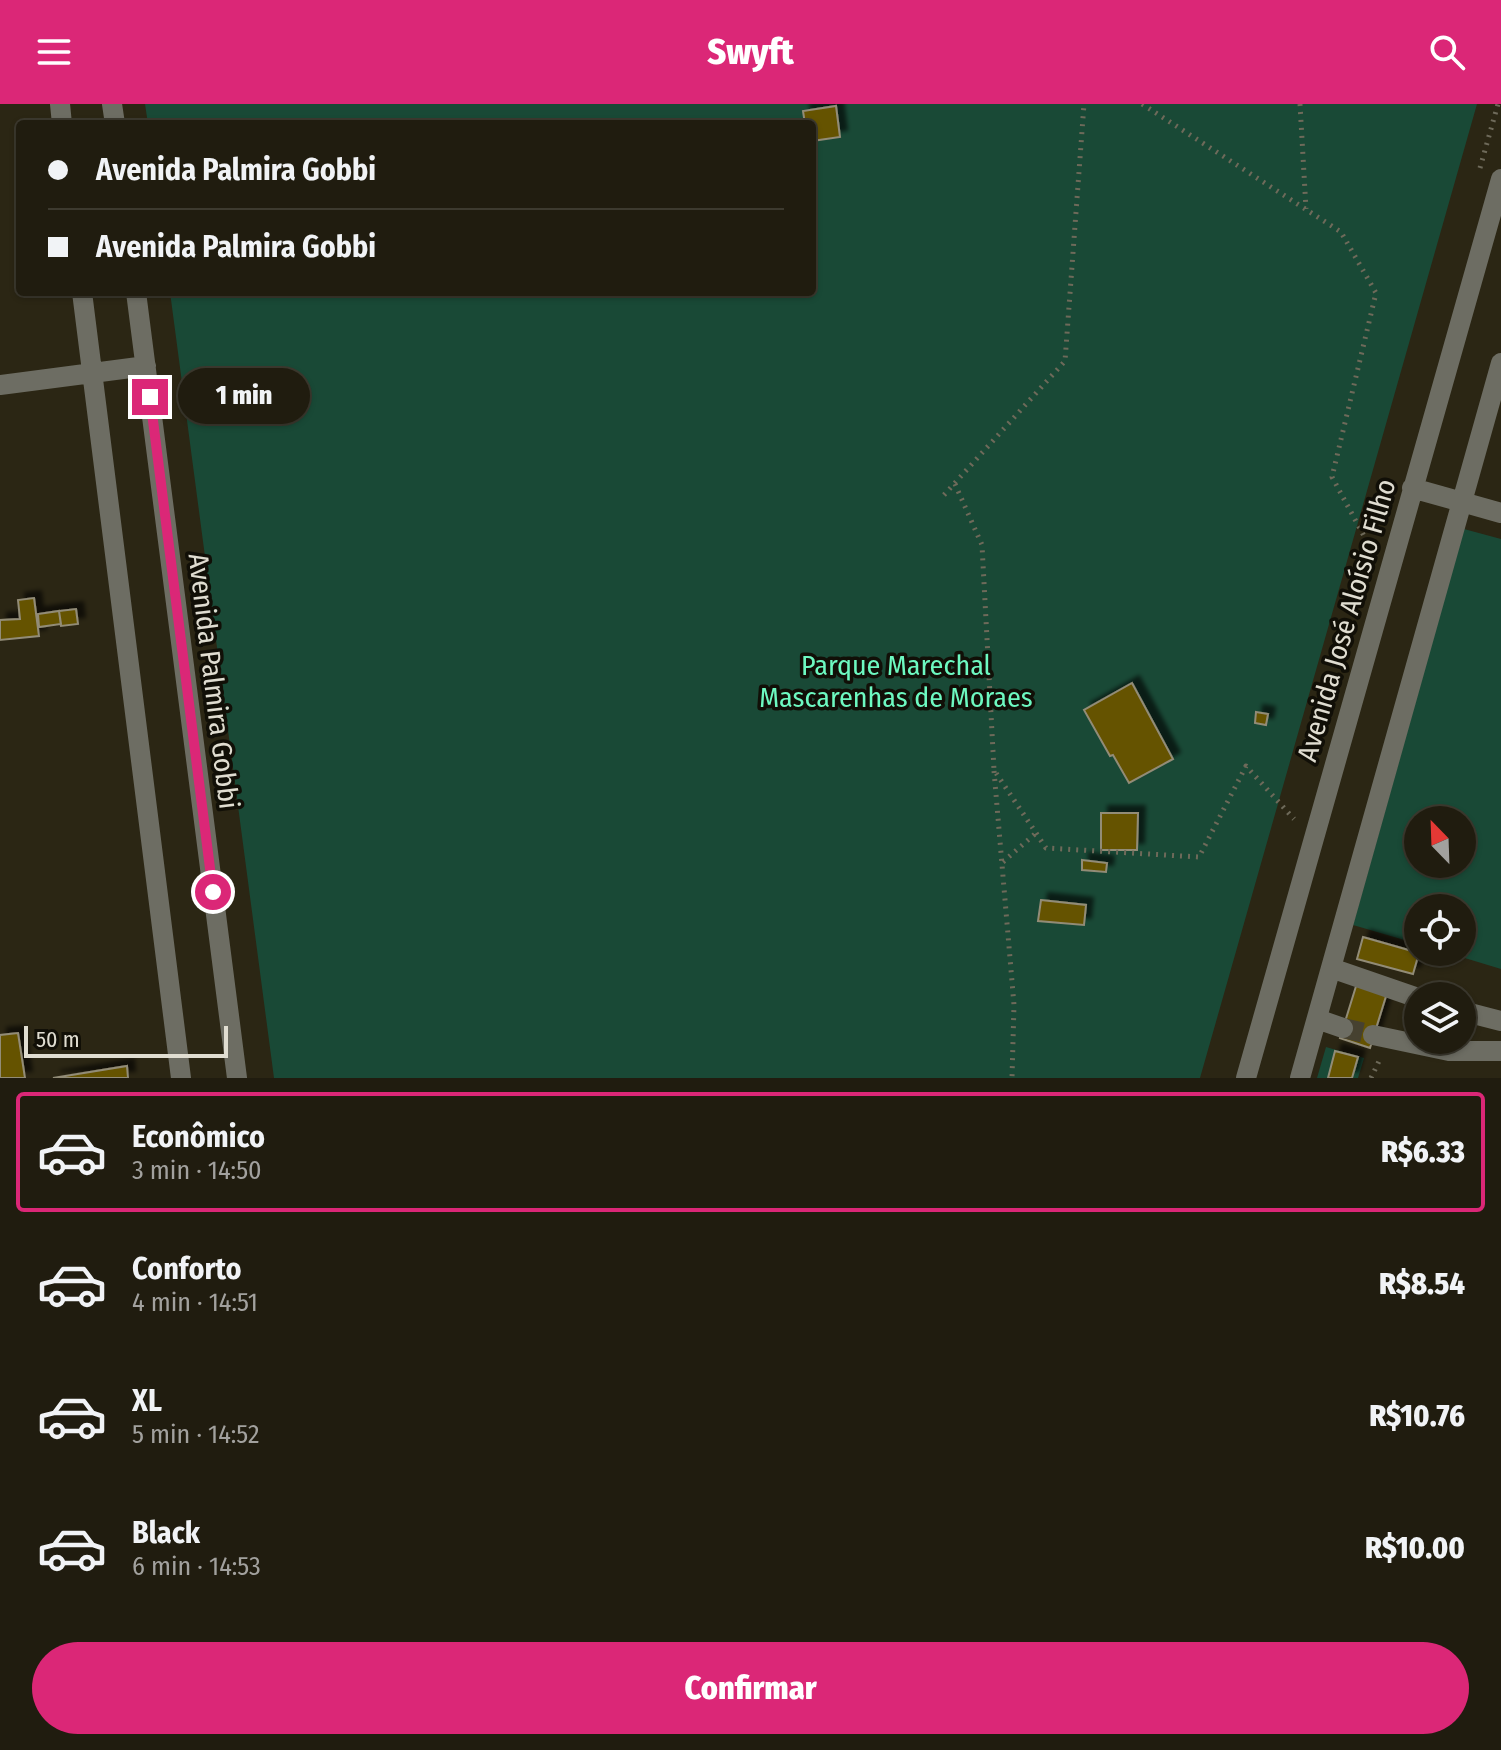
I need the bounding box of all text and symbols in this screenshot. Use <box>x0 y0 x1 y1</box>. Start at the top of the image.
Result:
icon: menu <box>32 30 76 74</box>
text: Swyft <box>707 30 794 74</box>
icon: search <box>1425 30 1469 74</box>
text: Avenida Palmira Gobbi <box>96 152 376 188</box>
text: Avenida Palmira Gobbi <box>96 229 376 265</box>
callout: 1 min <box>178 369 310 425</box>
route end <box>132 379 168 415</box>
text: 1 min <box>216 380 272 411</box>
street label: Avenida José Aloísio Filho <box>1290 475 1403 765</box>
street label: Avenida Palmira Gobbi <box>181 551 246 811</box>
park label: Parque Marechal Mascarenhas de Moraes <box>759 649 1033 714</box>
north arrow <box>1404 806 1476 878</box>
map controls <box>1404 806 1476 1054</box>
route start <box>195 874 231 910</box>
button: locate <box>1404 894 1476 966</box>
button: layers <box>1404 982 1476 1054</box>
scale bar <box>24 1022 228 1058</box>
text: 50 m <box>36 1026 80 1053</box>
icon: car <box>36 1116 108 1188</box>
text: Econômico <box>132 1119 265 1155</box>
text: R$6.33 <box>1381 1134 1465 1170</box>
text: 3 min · 14:50 <box>132 1155 262 1186</box>
icon: car <box>36 1248 108 1320</box>
text: Conforto <box>132 1251 241 1287</box>
text: R$8.54 <box>1379 1266 1465 1302</box>
text: 4 min · 14:51 <box>132 1287 258 1318</box>
icon: car <box>36 1380 108 1452</box>
text: XL <box>132 1383 162 1419</box>
text: R$10.76 <box>1369 1398 1465 1434</box>
text: 5 min · 14:52 <box>132 1419 260 1450</box>
icon: car <box>36 1512 108 1584</box>
text: Black <box>132 1515 200 1551</box>
text: R$10.00 <box>1365 1530 1465 1566</box>
text: 6 min · 14:53 <box>132 1551 261 1582</box>
button: Confirmar <box>32 1642 1469 1734</box>

